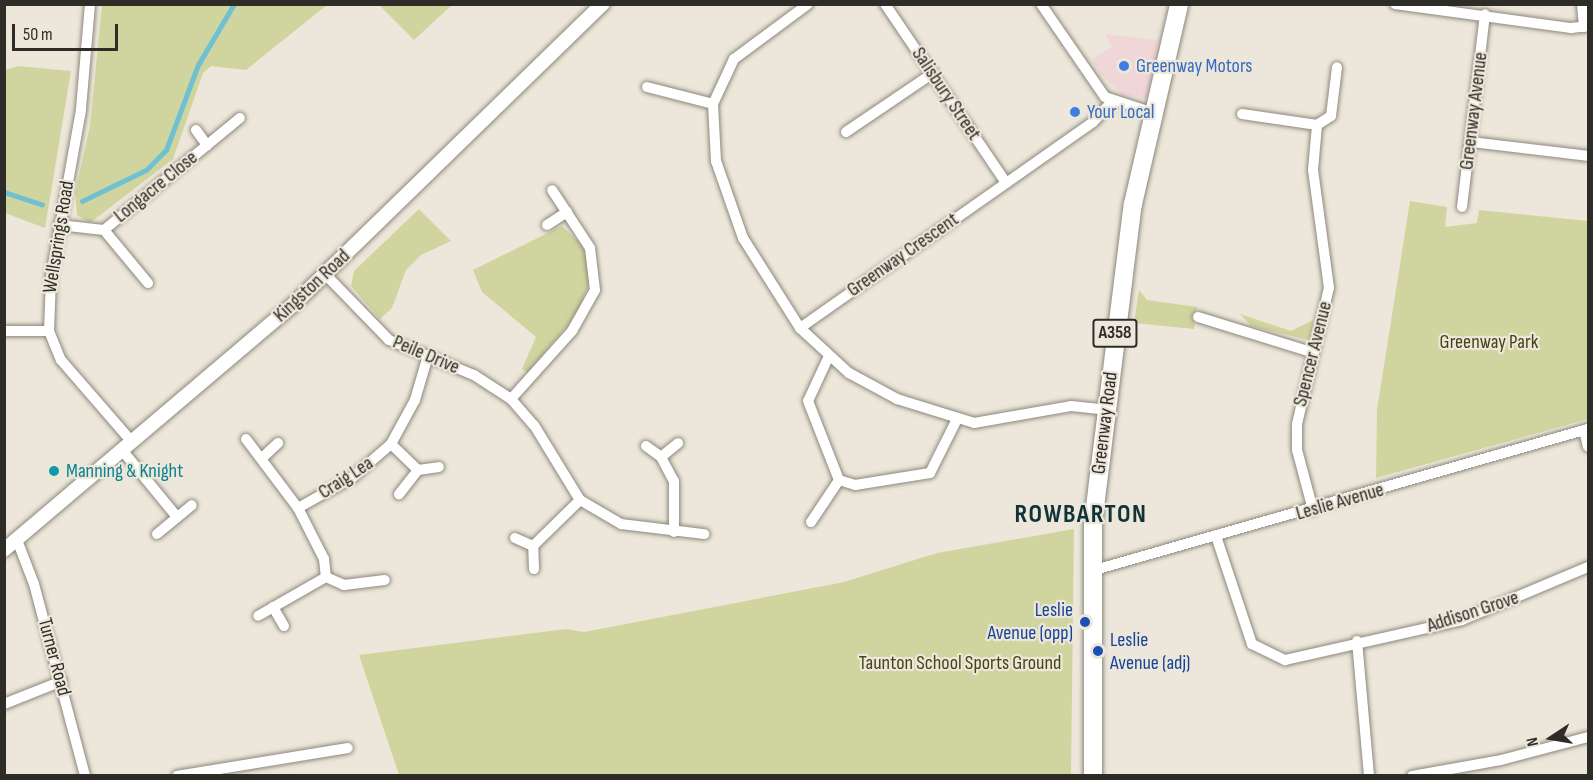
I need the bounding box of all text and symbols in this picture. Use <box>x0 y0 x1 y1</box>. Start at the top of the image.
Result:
scale bar <box>15 12 122 50</box>
text: 50 m <box>23 24 53 45</box>
street label: Salisbury Street <box>906 43 986 145</box>
street label: Greenway Avenue <box>1455 51 1493 171</box>
place label: Greenway Motors <box>1136 54 1253 78</box>
marker: Greenway Motors <box>1117 59 1131 73</box>
place label: Your Local <box>1087 100 1155 124</box>
marker: Your Local <box>1068 105 1082 119</box>
street label: Longacre Close <box>109 146 203 228</box>
street label: Wellsprings Road <box>38 179 80 295</box>
street label: Greenway Crescent <box>843 208 963 302</box>
street label: Kingston Road <box>269 245 355 327</box>
street label: Spencer Avenue <box>1288 299 1338 409</box>
road number: A358 <box>1091 318 1139 348</box>
street label: Peile Drive <box>389 330 463 380</box>
park label: Greenway Park <box>1440 330 1538 354</box>
street label: Greenway Road <box>1087 371 1123 475</box>
street label: Craig Lea <box>314 451 378 505</box>
place label: Manning & Knight <box>66 459 183 483</box>
marker: Manning & Knight <box>47 464 61 478</box>
street label: Leslie Avenue <box>1293 478 1387 526</box>
district label: ROWBARTON <box>1015 499 1147 531</box>
street label: Addison Grove <box>1424 586 1522 638</box>
place label: Leslie Avenue (opp) <box>987 598 1073 645</box>
street label: Turner Road <box>32 615 76 699</box>
marker: Leslie Avenue (opp) <box>1078 615 1092 629</box>
place label: Leslie Avenue (adj) <box>1110 628 1190 675</box>
marker: Leslie Avenue (adj) <box>1091 644 1105 658</box>
park label: Taunton School Sports Ground <box>859 651 1061 675</box>
north arrow <box>1521 708 1581 768</box>
text: N <box>1523 736 1543 748</box>

